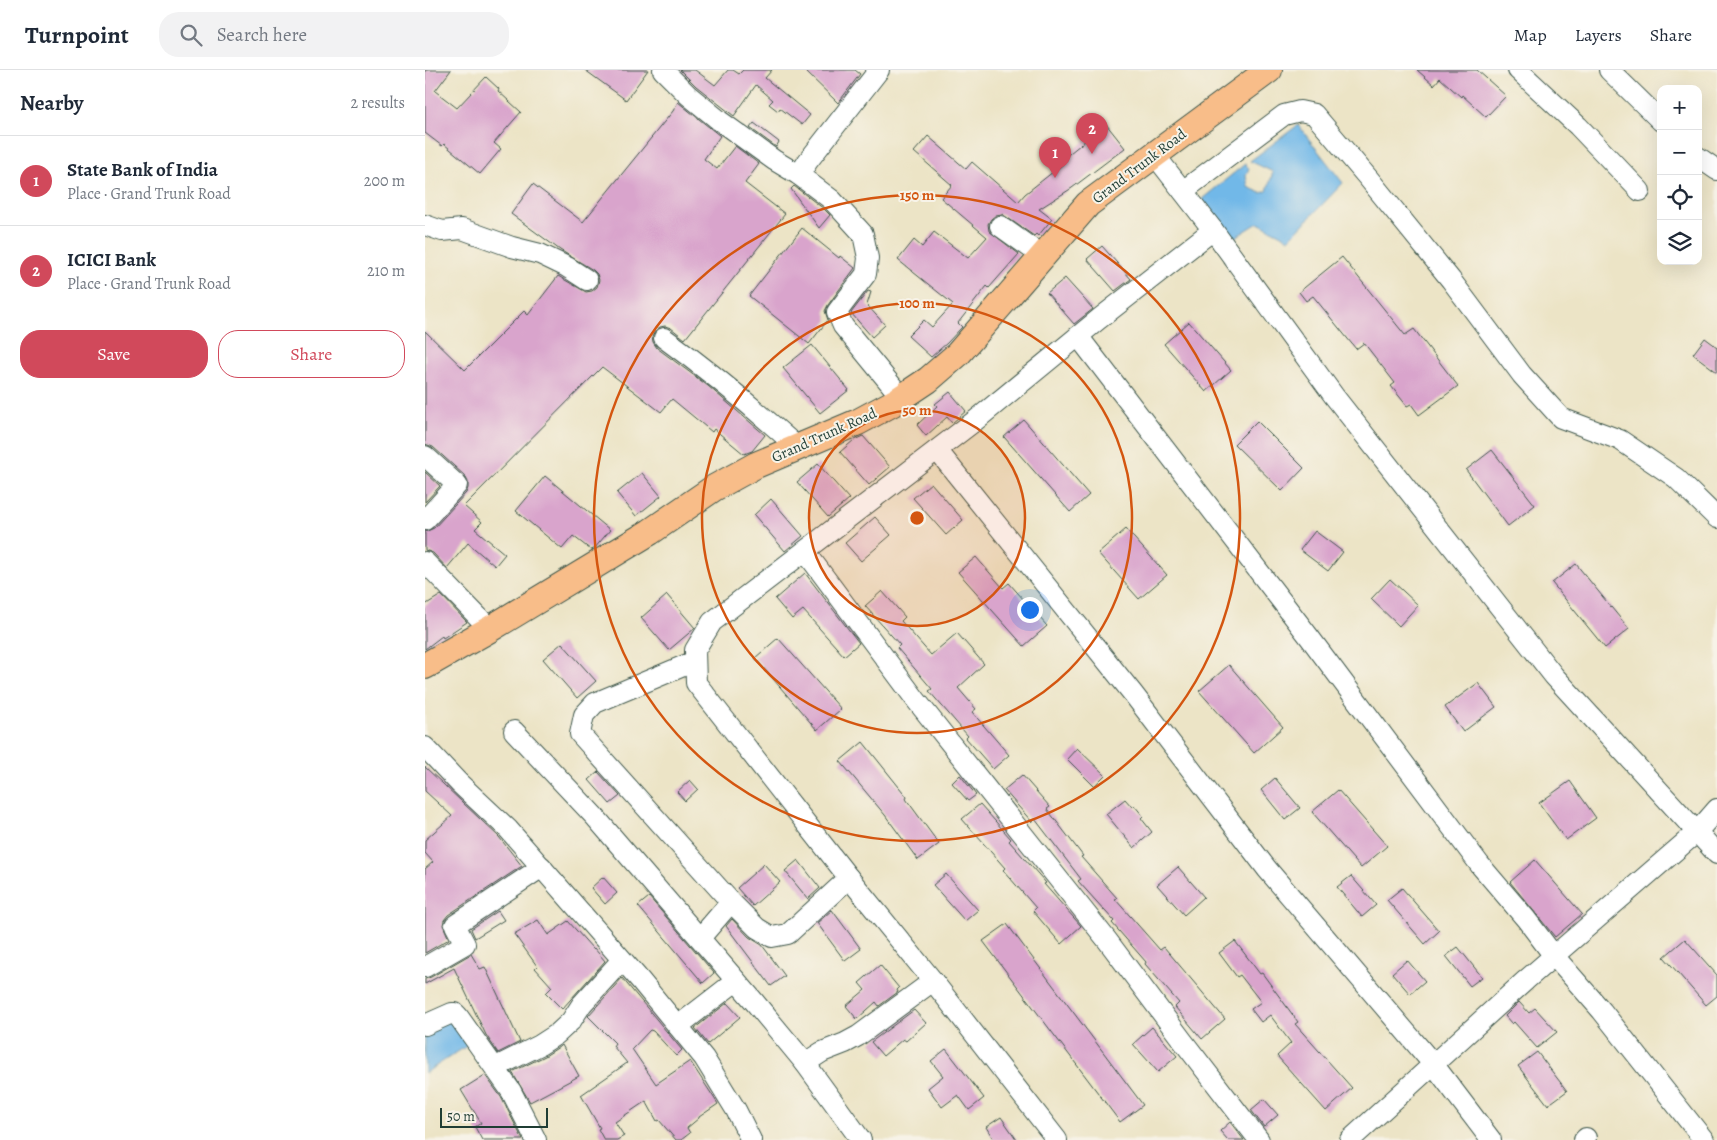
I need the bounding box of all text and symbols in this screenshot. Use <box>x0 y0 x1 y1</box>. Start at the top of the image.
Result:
search box <box>159 12 509 57</box>
text: Turnpoint <box>25 19 129 51</box>
icon: search <box>177 21 205 49</box>
text: Search here <box>217 22 307 48</box>
text: Map <box>1514 23 1547 47</box>
text: Layers <box>1575 23 1622 47</box>
text: Share <box>1650 23 1692 47</box>
map controls <box>1657 85 1702 265</box>
button: + <box>1657 85 1702 130</box>
text: Nearby <box>20 89 83 117</box>
text: 2 results <box>350 92 405 114</box>
pin: 2 <box>1076 113 1108 154</box>
street label: Grand Trunk Road <box>1088 123 1191 208</box>
button: − <box>1657 130 1702 175</box>
pin: 1 <box>1039 137 1071 178</box>
text: State Bank of India <box>67 157 218 183</box>
text: 1 <box>33 170 39 192</box>
text: 200 m <box>364 170 405 192</box>
button: locate <box>1657 175 1702 220</box>
text: Place · Grand Trunk Road <box>67 183 231 205</box>
text: 150 m <box>900 185 935 205</box>
button: layers <box>1657 220 1702 265</box>
text: ICICI Bank <box>67 247 156 273</box>
text: 2 <box>32 260 40 282</box>
text: 210 m <box>367 260 405 282</box>
text: Place · Grand Trunk Road <box>67 273 231 295</box>
text: 100 m <box>899 293 935 313</box>
button: Save <box>20 330 208 378</box>
button: Share <box>218 330 405 378</box>
text: 50 m <box>902 400 932 420</box>
street label: Grand Trunk Road <box>768 402 881 467</box>
centre of rings <box>908 509 926 527</box>
your location <box>1017 597 1043 623</box>
scale bar <box>440 1105 547 1128</box>
text: 50 m <box>447 1107 475 1126</box>

